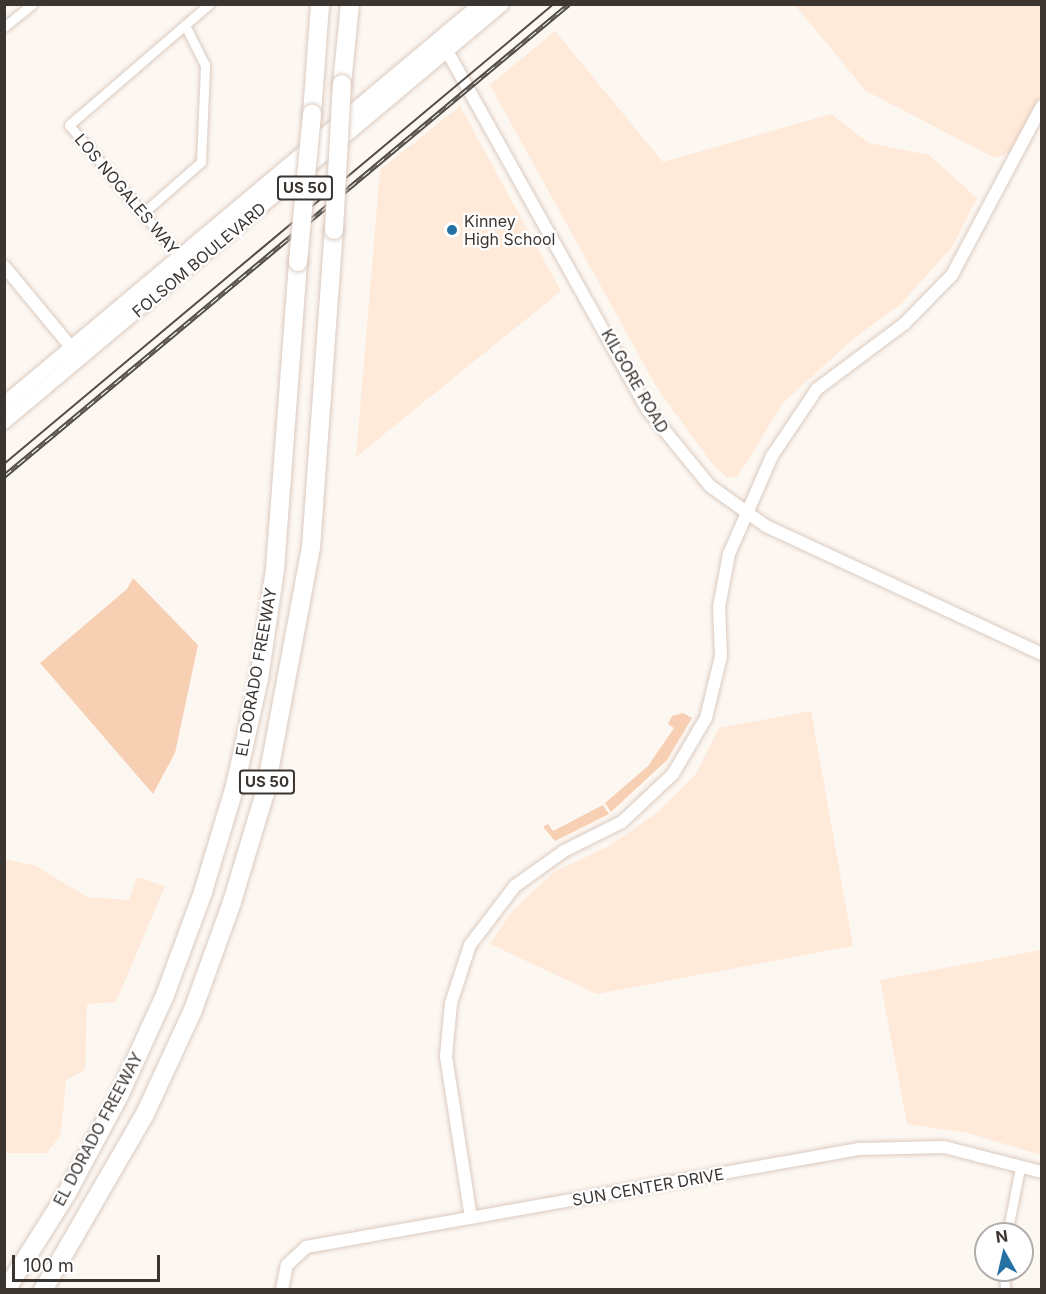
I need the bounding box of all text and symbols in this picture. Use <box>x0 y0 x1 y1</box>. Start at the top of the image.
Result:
street label: LOS NOGALES WAY <box>71 130 183 258</box>
road number: US 50 <box>276 176 334 200</box>
street label: FOLSOM BOULEVARD <box>128 199 270 321</box>
place label: Kinney High School <box>464 211 555 249</box>
marker: Kinney High School <box>445 223 459 237</box>
street label: KILGORE ROAD <box>597 326 673 436</box>
street label: EL DORADO FREEWAY <box>232 586 280 758</box>
road number: US 50 <box>238 770 296 794</box>
street label: EL DORADO FREEWAY <box>49 1049 147 1209</box>
street label: SUN CENTER DRIVE <box>571 1164 725 1210</box>
north arrow <box>974 1222 1034 1282</box>
text: N <box>994 1225 1009 1247</box>
scale bar <box>15 1243 164 1281</box>
text: 100 m <box>23 1255 74 1276</box>

